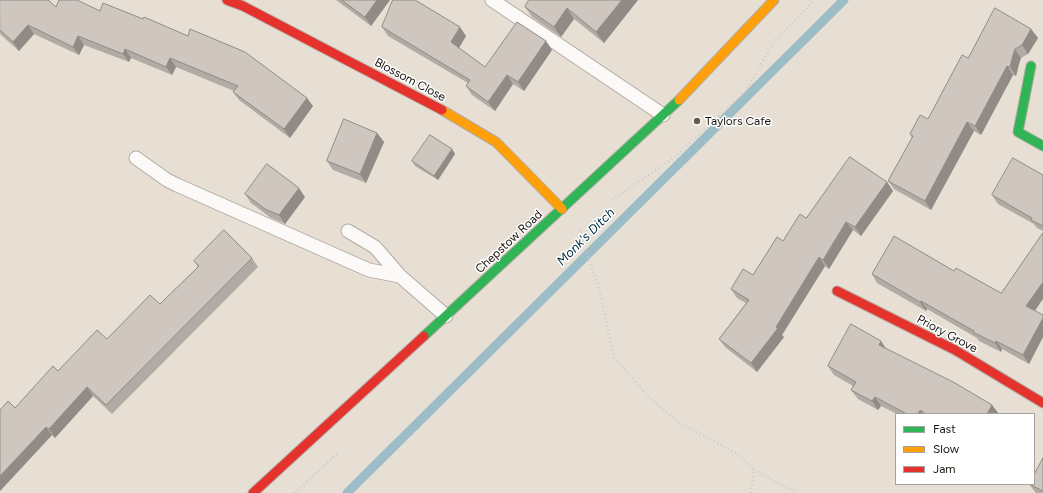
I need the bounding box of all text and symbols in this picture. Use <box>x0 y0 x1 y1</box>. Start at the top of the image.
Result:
street label: Blossom Close <box>372 55 448 105</box>
place label: Taylors Cafe <box>705 114 771 128</box>
marker: Taylors Cafe <box>692 116 702 126</box>
water label: Monk's Ditch <box>554 205 618 269</box>
street label: Chepstow Road <box>473 207 545 277</box>
street label: Priory Grove <box>914 312 980 356</box>
legend <box>895 413 1035 485</box>
text: Fast <box>933 422 956 436</box>
text: Slow <box>933 442 959 456</box>
text: Jam <box>933 462 956 476</box>

